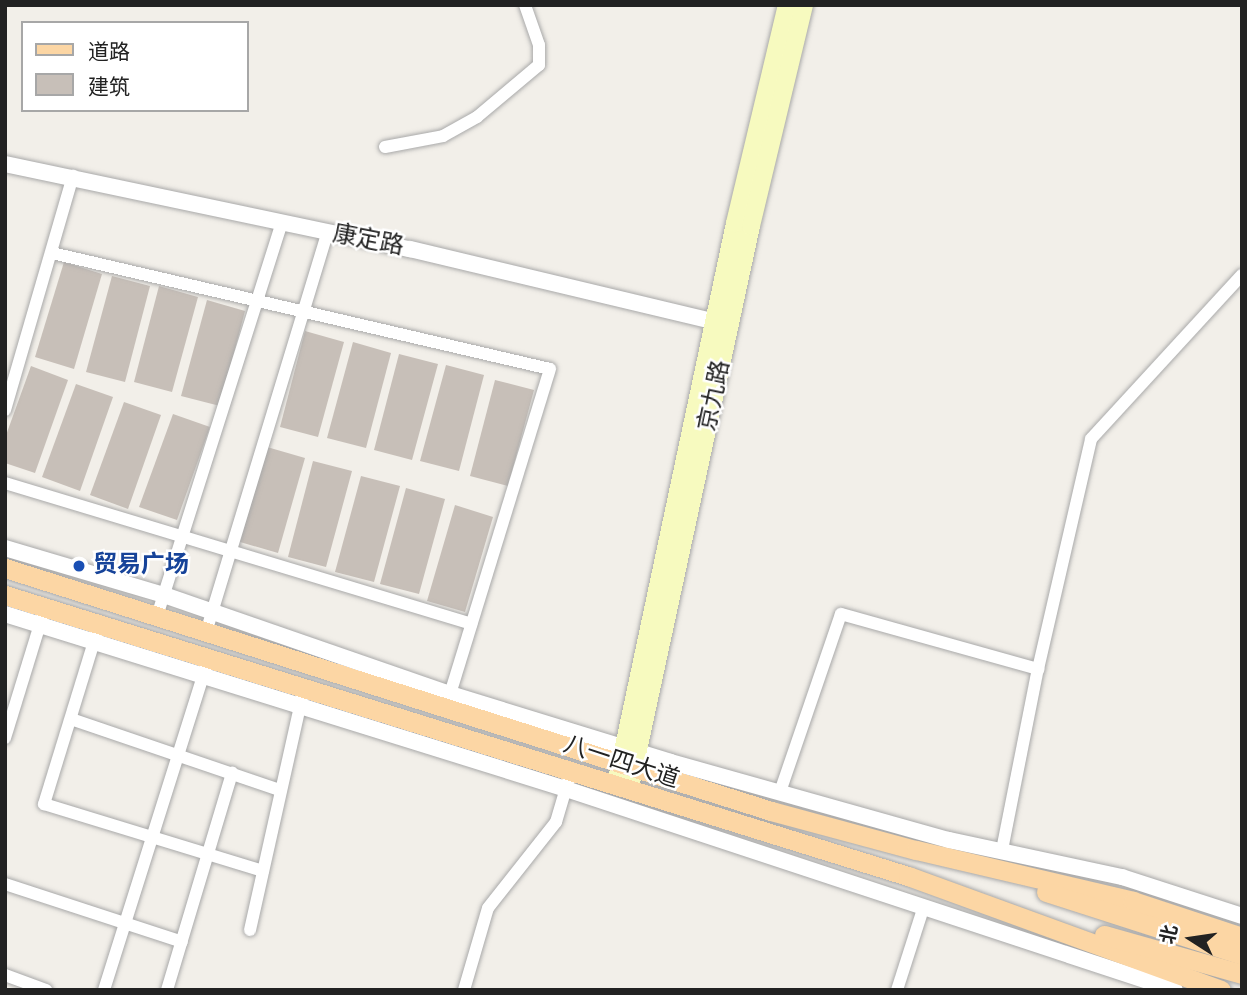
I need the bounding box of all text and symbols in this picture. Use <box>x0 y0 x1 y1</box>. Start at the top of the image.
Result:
legend <box>21 21 248 112</box>
text: 道路 <box>88 42 130 63</box>
text: 建筑 <box>88 77 130 98</box>
street label: 康定路 <box>330 220 406 262</box>
street label: 京九路 <box>693 358 737 434</box>
place label: 贸易广场 <box>93 552 189 580</box>
marker: 贸易广场 <box>71 558 87 574</box>
street label: 八一四大道 <box>559 731 683 795</box>
north arrow <box>1156 904 1226 974</box>
text: 北 <box>1159 923 1181 946</box>

